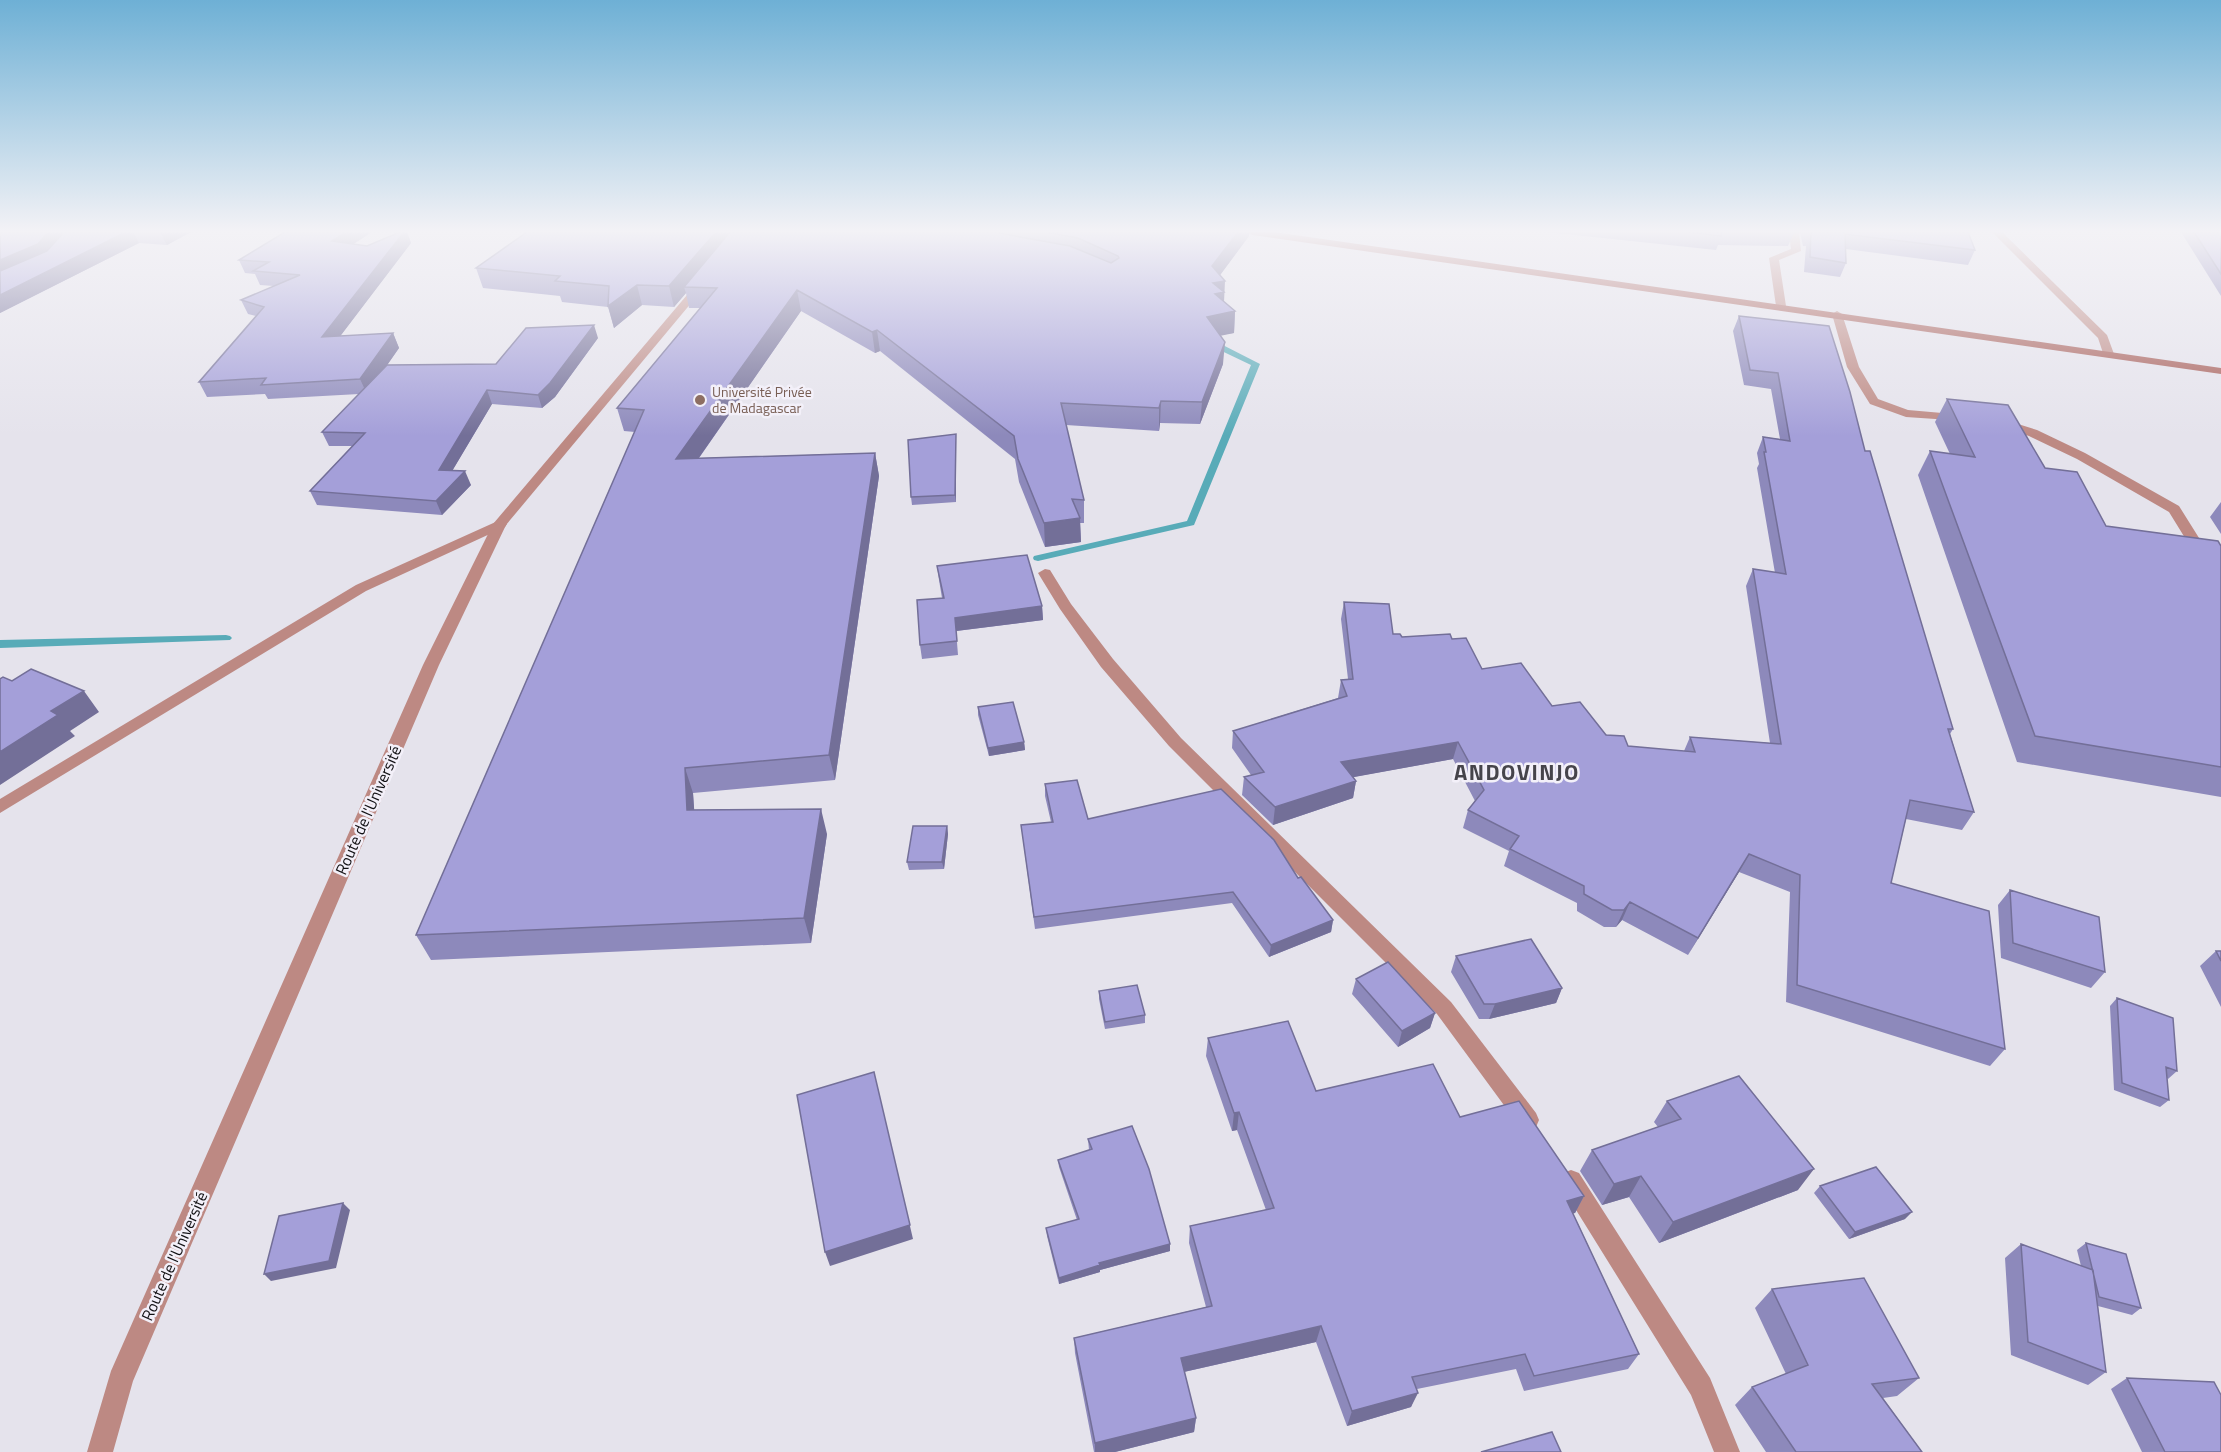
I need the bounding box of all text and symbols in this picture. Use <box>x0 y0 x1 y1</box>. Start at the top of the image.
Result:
place label: Université Privée de Madagascar <box>712 381 812 418</box>
marker: Université Privée de Madagascar <box>693 393 707 407</box>
street label: Route de l'Université <box>329 742 407 878</box>
district label: ANDOVINJO <box>1454 755 1580 789</box>
street label: Route de l'Université <box>135 1188 213 1324</box>

